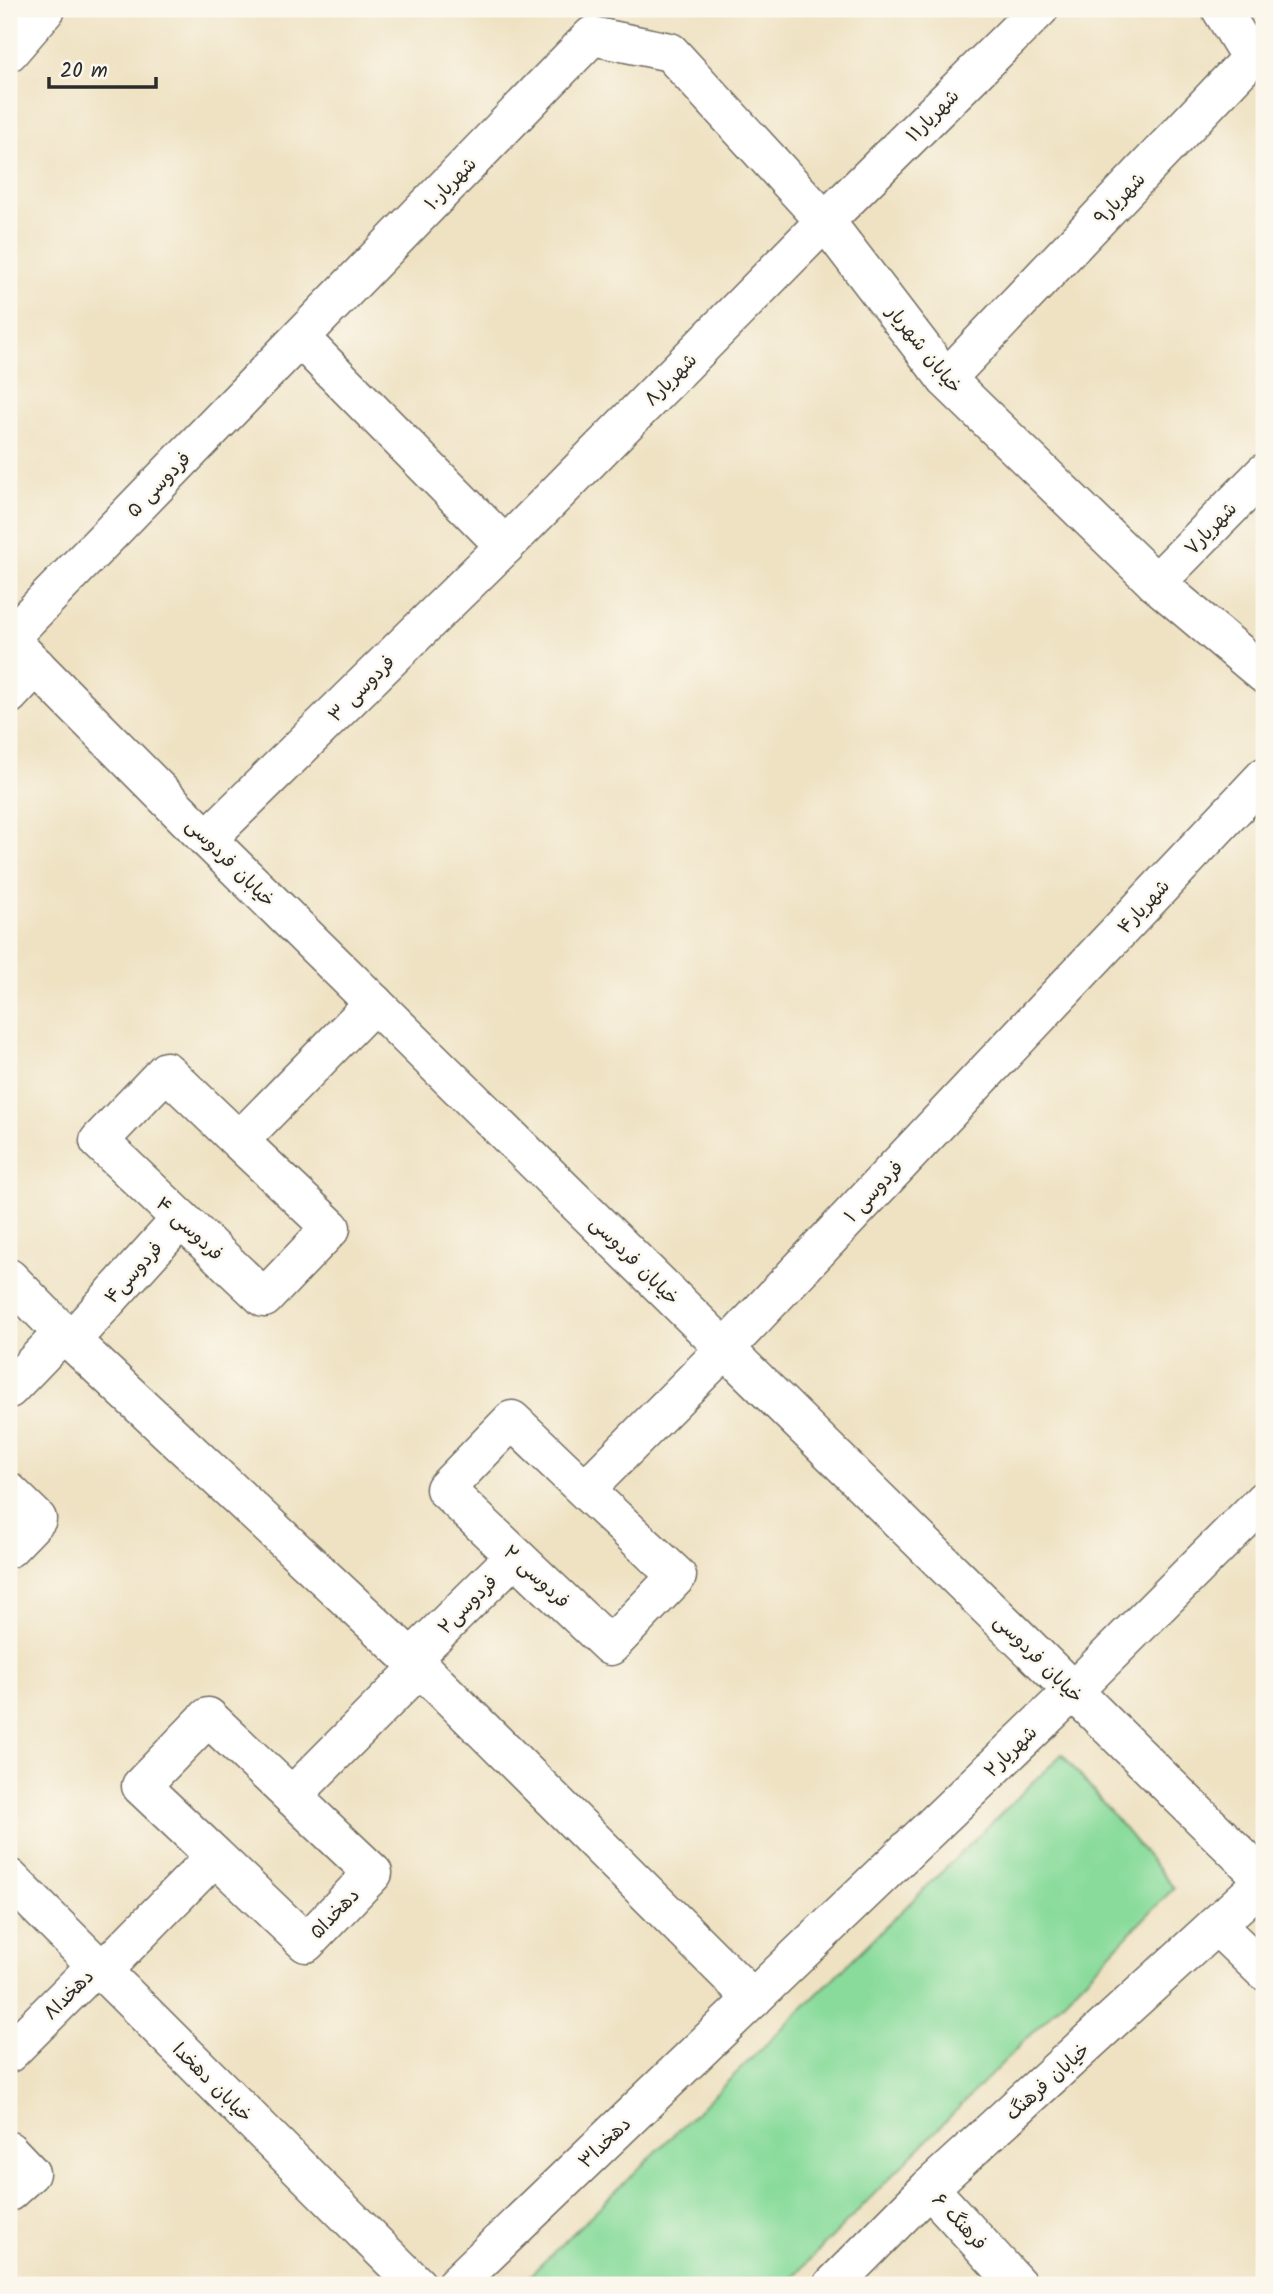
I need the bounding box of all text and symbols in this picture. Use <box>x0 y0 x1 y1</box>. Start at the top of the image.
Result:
scale bar <box>49 46 156 90</box>
text: 20 m <box>60 55 108 88</box>
street label: شهریار۱۱ <box>900 83 967 150</box>
street label: شهریار۱۰ <box>418 151 485 218</box>
street label: شهریار۹ <box>1088 166 1153 233</box>
street label: خیابان شهریار <box>877 298 969 401</box>
street label: شهریار۸ <box>638 347 705 414</box>
street label: فردوسی ۵ <box>120 445 199 525</box>
street label: شهریار۷ <box>1178 496 1245 563</box>
street label: فردوسی ۳ <box>322 649 403 730</box>
street label: خیابان فردوسی <box>178 812 281 915</box>
street label: شهریار۴ <box>1111 873 1178 942</box>
street label: فردوسی ۱ <box>838 1154 911 1230</box>
street label: فردوسی ۴ <box>148 1190 229 1269</box>
street label: خیابان فردوسی <box>582 1210 685 1313</box>
street label: فردوسی۴ <box>98 1235 171 1312</box>
street label: فردوسی ۲ <box>495 1539 576 1616</box>
street label: فردوسی۲ <box>432 1569 505 1642</box>
street label: خیابان فردوسی <box>986 1608 1089 1711</box>
street label: شهریار۲ <box>978 1719 1045 1786</box>
street label: دهخدا۵ <box>303 1882 368 1947</box>
street label: دهخدا۸ <box>37 1963 102 2028</box>
street label: خیابان دهخدا <box>165 2036 259 2130</box>
street label: خیابان فرهنگ <box>999 2036 1097 2129</box>
street label: دهخدا۳ <box>572 2111 639 2176</box>
street label: فرهنگ ۶ <box>924 2187 993 2258</box>

